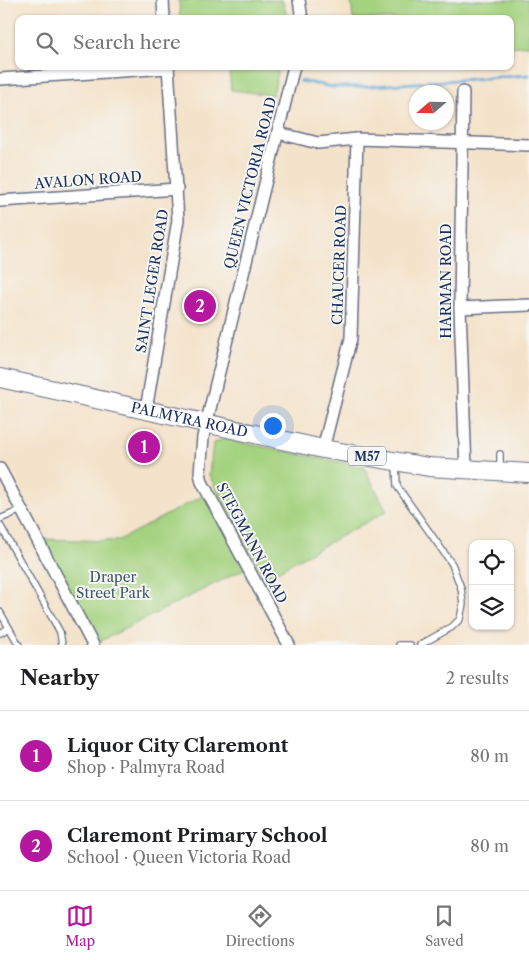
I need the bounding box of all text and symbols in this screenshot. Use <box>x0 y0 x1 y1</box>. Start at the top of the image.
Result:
search box <box>15 15 514 70</box>
icon: search <box>33 29 61 57</box>
text: Search here <box>73 31 181 54</box>
north arrow <box>409 85 454 130</box>
street label: QUEEN VICTORIA ROAD <box>220 95 280 271</box>
street label: AVALON ROAD <box>33 167 142 193</box>
street label: CHAUCER ROAD <box>328 205 350 325</box>
street label: SAINT LEGER ROAD <box>132 208 172 354</box>
street label: HARMAN ROAD <box>437 223 455 339</box>
pin: 2 <box>184 287 216 325</box>
street label: PALMYRA ROAD <box>129 398 249 441</box>
your location <box>260 413 286 439</box>
pin: 1 <box>128 428 160 466</box>
road number: M57 <box>348 446 386 466</box>
street label: STEGMANN ROAD <box>213 480 291 606</box>
map controls <box>469 540 514 630</box>
button: locate <box>469 540 514 585</box>
park label: Draper Street Park <box>76 568 151 602</box>
button: layers <box>469 585 514 630</box>
text: Nearby <box>20 665 99 690</box>
text: 2 results <box>446 668 509 688</box>
text: Liquor City Claremont <box>67 734 288 757</box>
text: 1 <box>32 746 40 766</box>
text: 80 m <box>470 746 509 766</box>
text: Shop · Palmyra Road <box>67 757 225 777</box>
text: Claremont Primary School <box>67 824 328 847</box>
text: 2 <box>31 836 41 856</box>
text: 80 m <box>470 836 509 856</box>
text: School · Queen Victoria Road <box>67 847 291 867</box>
tab: Map <box>65 902 95 950</box>
tab: Directions <box>225 902 295 950</box>
tab: Saved <box>425 902 464 950</box>

